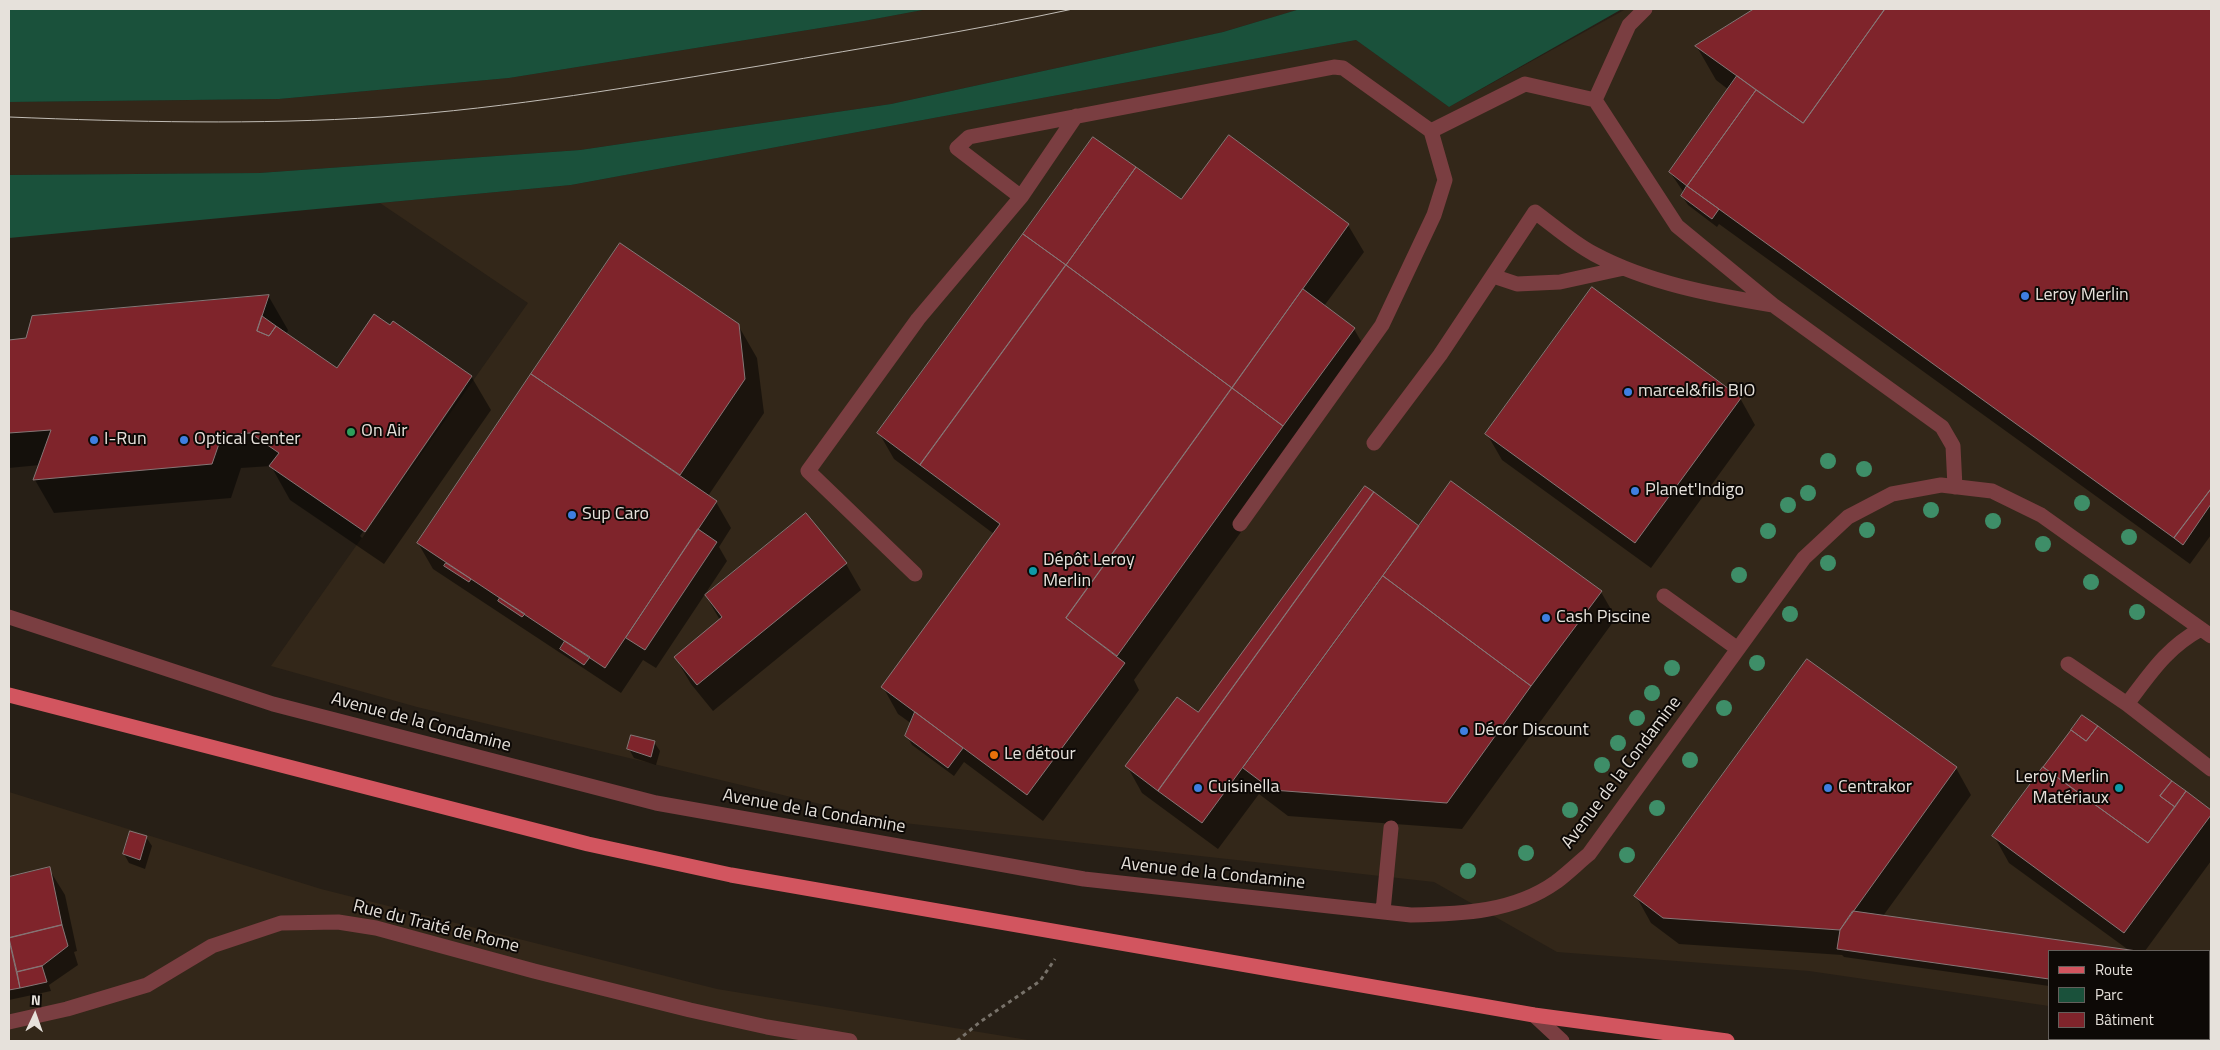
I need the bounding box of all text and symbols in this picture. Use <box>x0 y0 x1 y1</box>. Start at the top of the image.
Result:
place label: Leroy Merlin <box>2035 285 2129 307</box>
marker: Leroy Merlin <box>2019 290 2031 302</box>
place label: marcel&fils BIO <box>1638 381 1755 403</box>
marker: marcel&fils BIO <box>1622 386 1634 398</box>
place label: On Air <box>361 421 407 443</box>
marker: On Air <box>345 426 357 438</box>
place label: I-Run <box>104 429 147 451</box>
place label: Optical Center <box>194 429 301 451</box>
marker: I-Run <box>88 434 100 446</box>
marker: Optical Center <box>178 434 190 446</box>
place label: Planet'Indigo <box>1645 480 1744 502</box>
marker: Planet'Indigo <box>1629 485 1641 497</box>
place label: Sup Caro <box>582 504 649 526</box>
marker: Sup Caro <box>566 509 578 521</box>
place label: Dépôt Leroy Merlin <box>1043 550 1135 592</box>
marker: Dépôt Leroy Merlin <box>1027 565 1039 577</box>
place label: Cash Piscine <box>1556 607 1650 629</box>
marker: Cash Piscine <box>1540 612 1552 624</box>
street label: Avenue de la Condamine <box>329 689 513 757</box>
street label: Avenue de la Condamine <box>1558 693 1686 853</box>
place label: Décor Discount <box>1474 720 1589 742</box>
marker: Décor Discount <box>1458 725 1470 737</box>
place label: Le détour <box>1004 744 1076 766</box>
marker: Le détour <box>988 749 1000 761</box>
place label: Leroy Merlin Matériaux <box>2015 767 2109 810</box>
place label: Cuisinella <box>1208 777 1279 799</box>
place label: Centrakor <box>1838 777 1912 799</box>
marker: Cuisinella <box>1192 782 1204 794</box>
marker: Centrakor <box>1822 782 1834 794</box>
marker: Leroy Merlin Matériaux <box>2113 782 2125 794</box>
street label: Avenue de la Condamine <box>721 785 907 839</box>
street label: Avenue de la Condamine <box>1120 854 1306 894</box>
street label: Rue du Traité de Rome <box>351 896 521 958</box>
legend <box>2048 950 2210 1040</box>
text: Route <box>2095 958 2133 981</box>
text: Parc <box>2095 983 2123 1006</box>
text: N <box>30 989 41 1010</box>
north arrow <box>10 990 60 1040</box>
text: Bâtiment <box>2095 1008 2154 1031</box>

